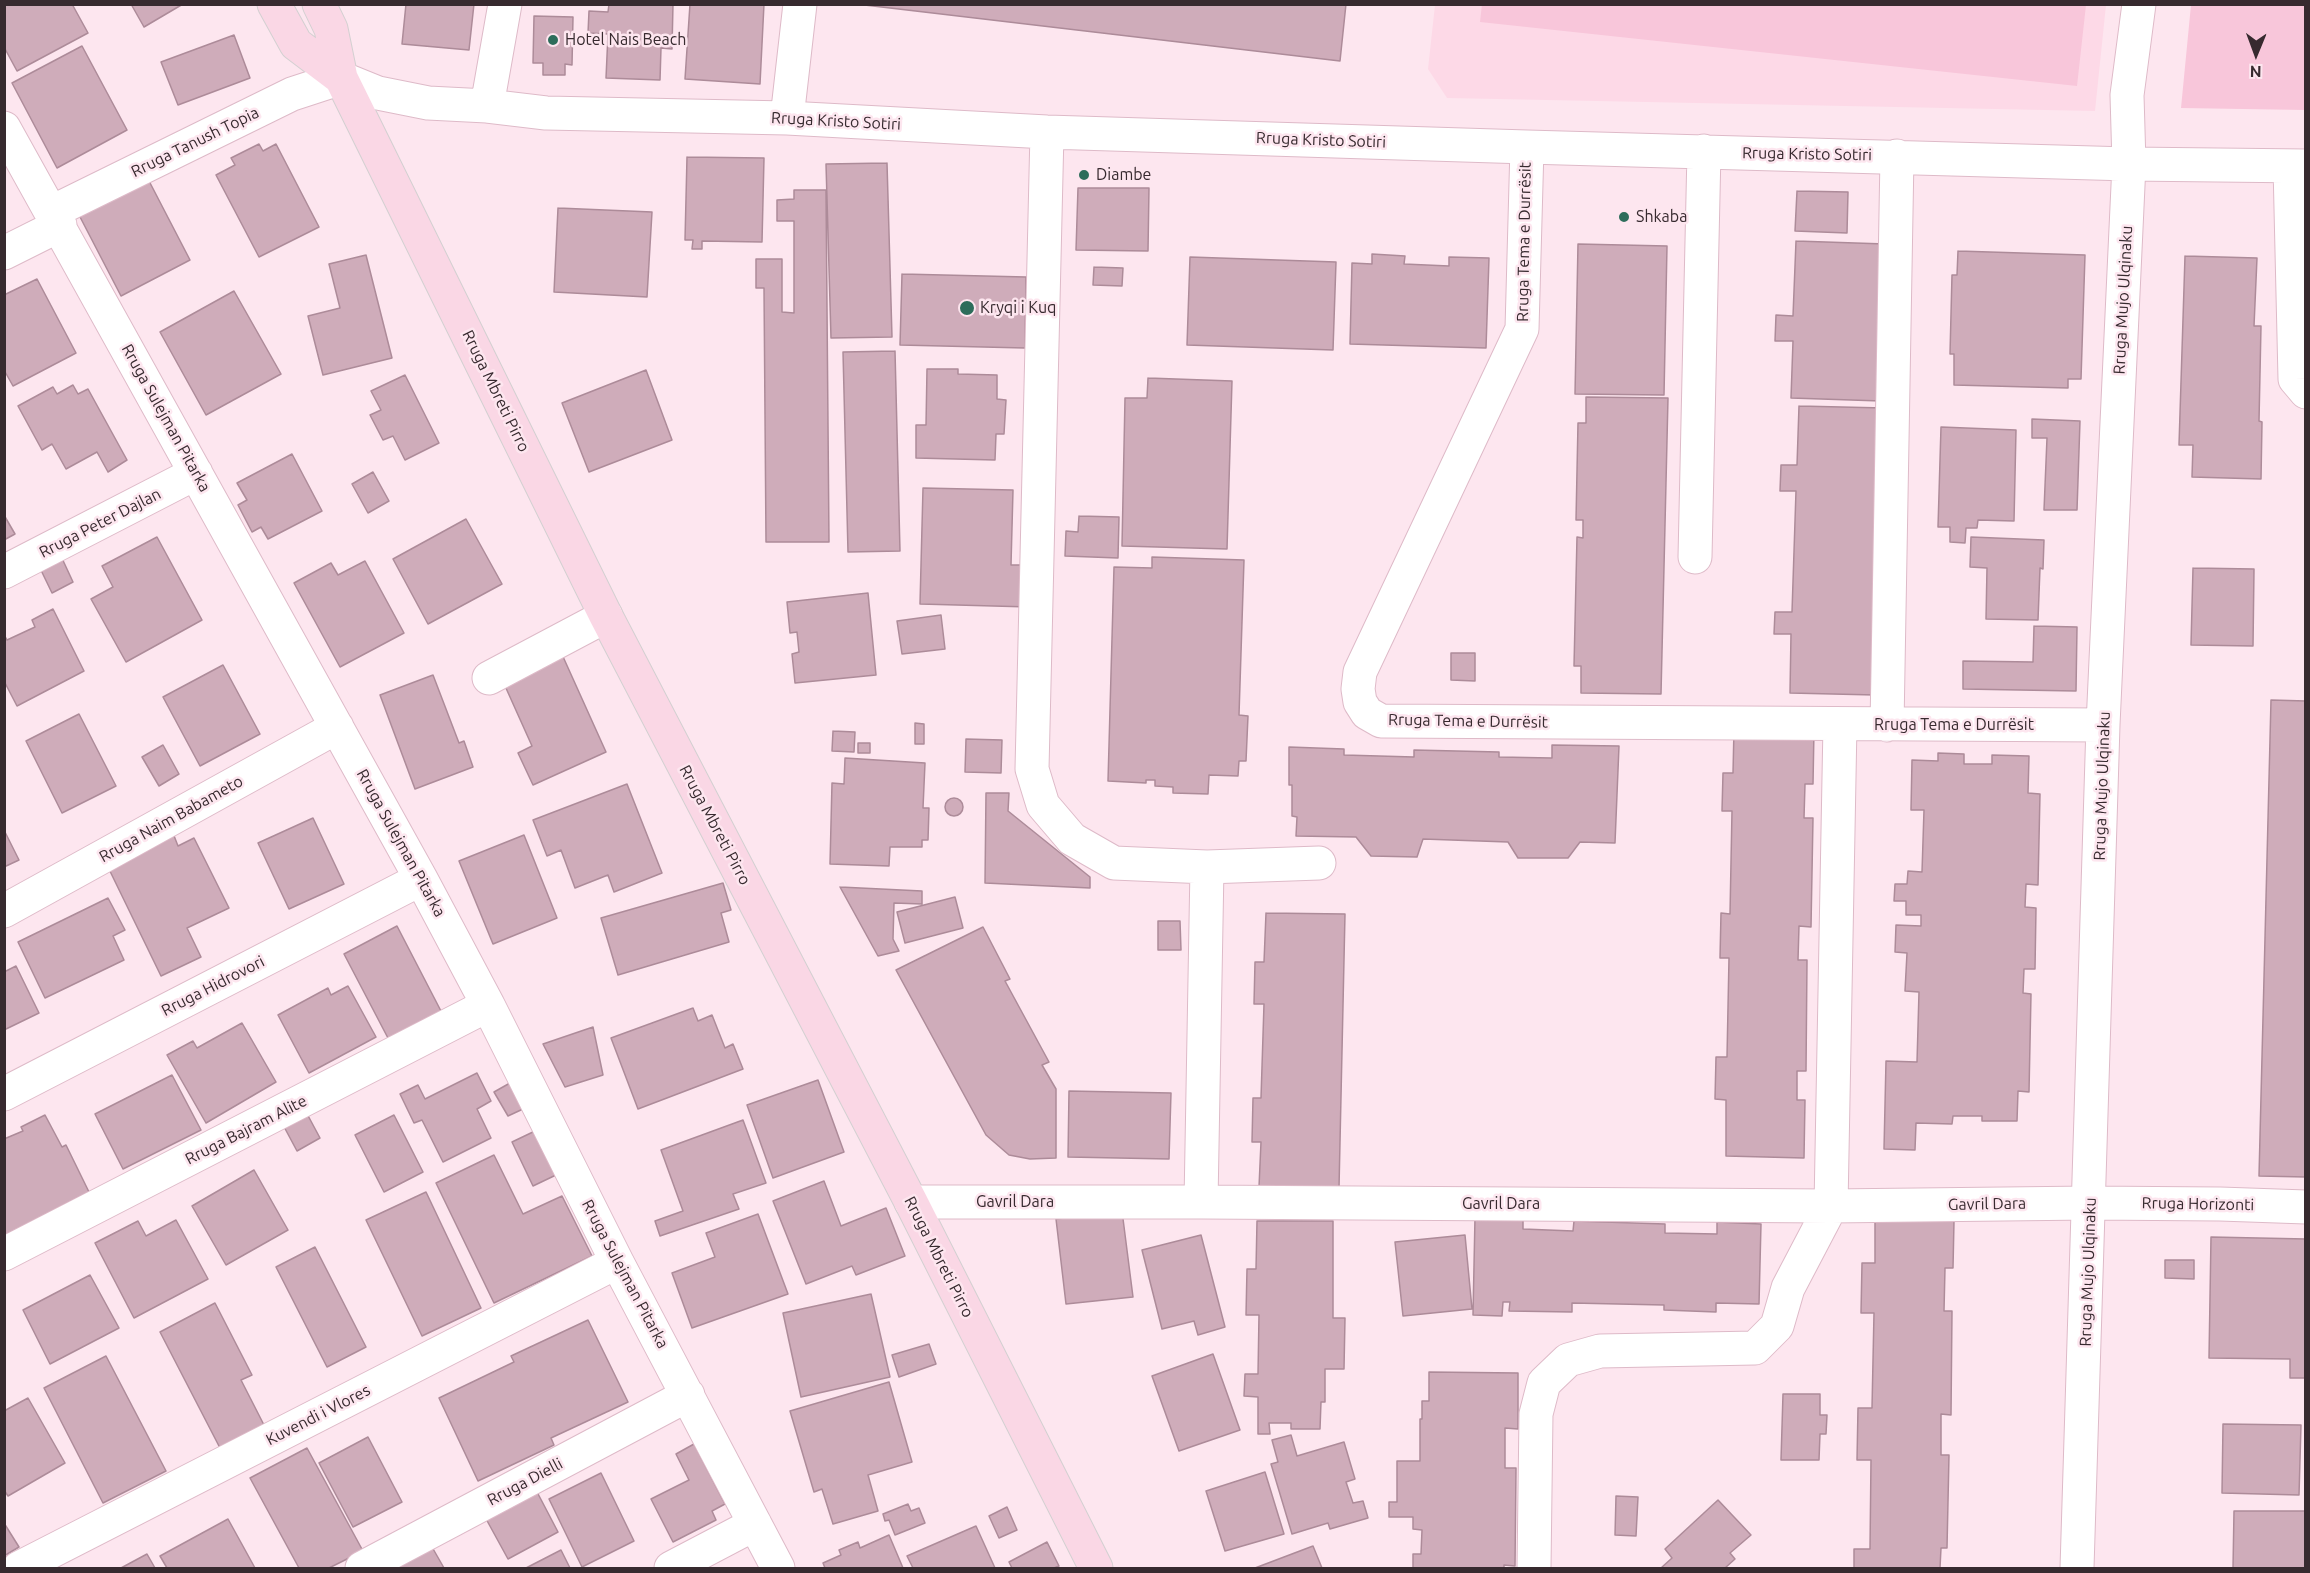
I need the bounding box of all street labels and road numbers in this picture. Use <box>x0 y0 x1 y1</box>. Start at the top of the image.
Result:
street label: Rruga Tanush Topia <box>128 103 262 181</box>
street label: Rruga Kristo Sotiri <box>771 108 901 134</box>
street label: Rruga Kristo Sotiri <box>1256 128 1386 152</box>
street label: Rruga Kristo Sotiri <box>1742 143 1872 165</box>
street label: Rruga Tema e Durrësit <box>1513 162 1535 322</box>
street label: Rruga Mujo Ulqinaku <box>2110 225 2136 375</box>
street label: Rruga Mbreti Pirro <box>458 327 534 455</box>
street label: Rruga Sulejman Pitarka <box>117 341 215 495</box>
street label: Rruga Peter Dajlan <box>36 484 164 562</box>
street label: Rruga Tema e Durrësit <box>1388 710 1548 732</box>
street label: Rruga Mujo Ulqinaku <box>2090 711 2114 861</box>
street label: Rruga Tema e Durrësit <box>1874 715 2034 735</box>
street label: Rruga Mbreti Pirro <box>675 762 755 888</box>
street label: Rruga Sulejman Pitarka <box>352 766 450 920</box>
street label: Rruga Naim Babameto <box>96 771 246 867</box>
street label: Rruga Hidrovori <box>158 952 268 1020</box>
street label: Rruga Bajram Alite <box>182 1091 310 1169</box>
street label: Gavril Dara <box>976 1192 1054 1212</box>
street label: Rruga Mbreti Pirro <box>900 1193 978 1321</box>
street label: Rruga Horizonti <box>2142 1193 2254 1215</box>
street label: Gavril Dara <box>1462 1194 1540 1214</box>
street label: Gavril Dara <box>1948 1194 2026 1214</box>
street label: Rruga Sulejman Pitarka <box>578 1196 672 1352</box>
street label: Rruga Mujo Ulqinaku <box>2076 1197 2100 1347</box>
street label: Kuvendi i Vlores <box>263 1380 373 1450</box>
street label: Rruga Dielli <box>484 1454 566 1510</box>

